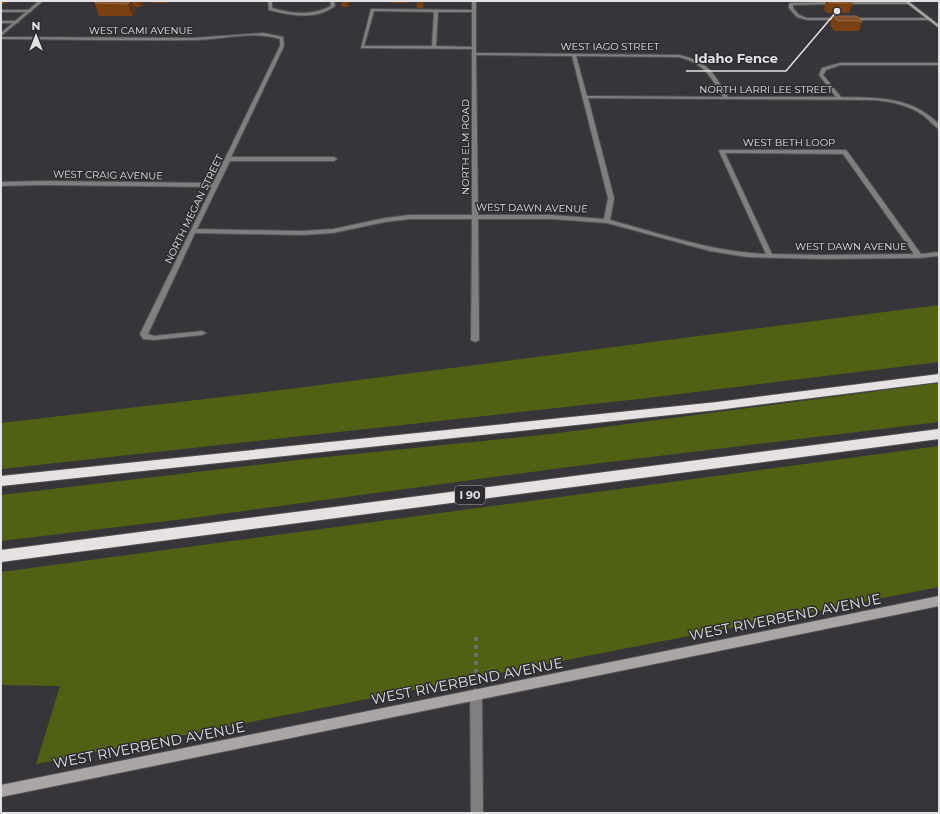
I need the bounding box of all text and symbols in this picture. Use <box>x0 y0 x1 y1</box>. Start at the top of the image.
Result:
north arrow <box>16 16 56 56</box>
text: N <box>32 19 40 33</box>
street label: WEST CAMI AVENUE <box>89 24 194 37</box>
street label: WEST IAGO STREET <box>560 40 660 53</box>
callout: Idaho Fence <box>686 46 786 71</box>
text: Idaho Fence <box>694 50 778 66</box>
street label: NORTH LARRI LEE STREET <box>699 83 833 96</box>
street label: NORTH ELM ROAD <box>459 99 472 195</box>
street label: WEST BETH LOOP <box>743 136 835 149</box>
street label: NORTH MEGAN STREET <box>162 152 226 266</box>
street label: WEST CRAIG AVENUE <box>53 168 163 182</box>
street label: WEST DAWN AVENUE <box>476 201 588 215</box>
street label: WEST DAWN AVENUE <box>795 240 907 253</box>
road number: I 90 <box>455 486 485 504</box>
street label: WEST RIVERBEND AVENUE <box>688 590 882 644</box>
street label: WEST RIVERBEND AVENUE <box>370 654 564 708</box>
street label: WEST RIVERBEND AVENUE <box>52 718 246 772</box>

